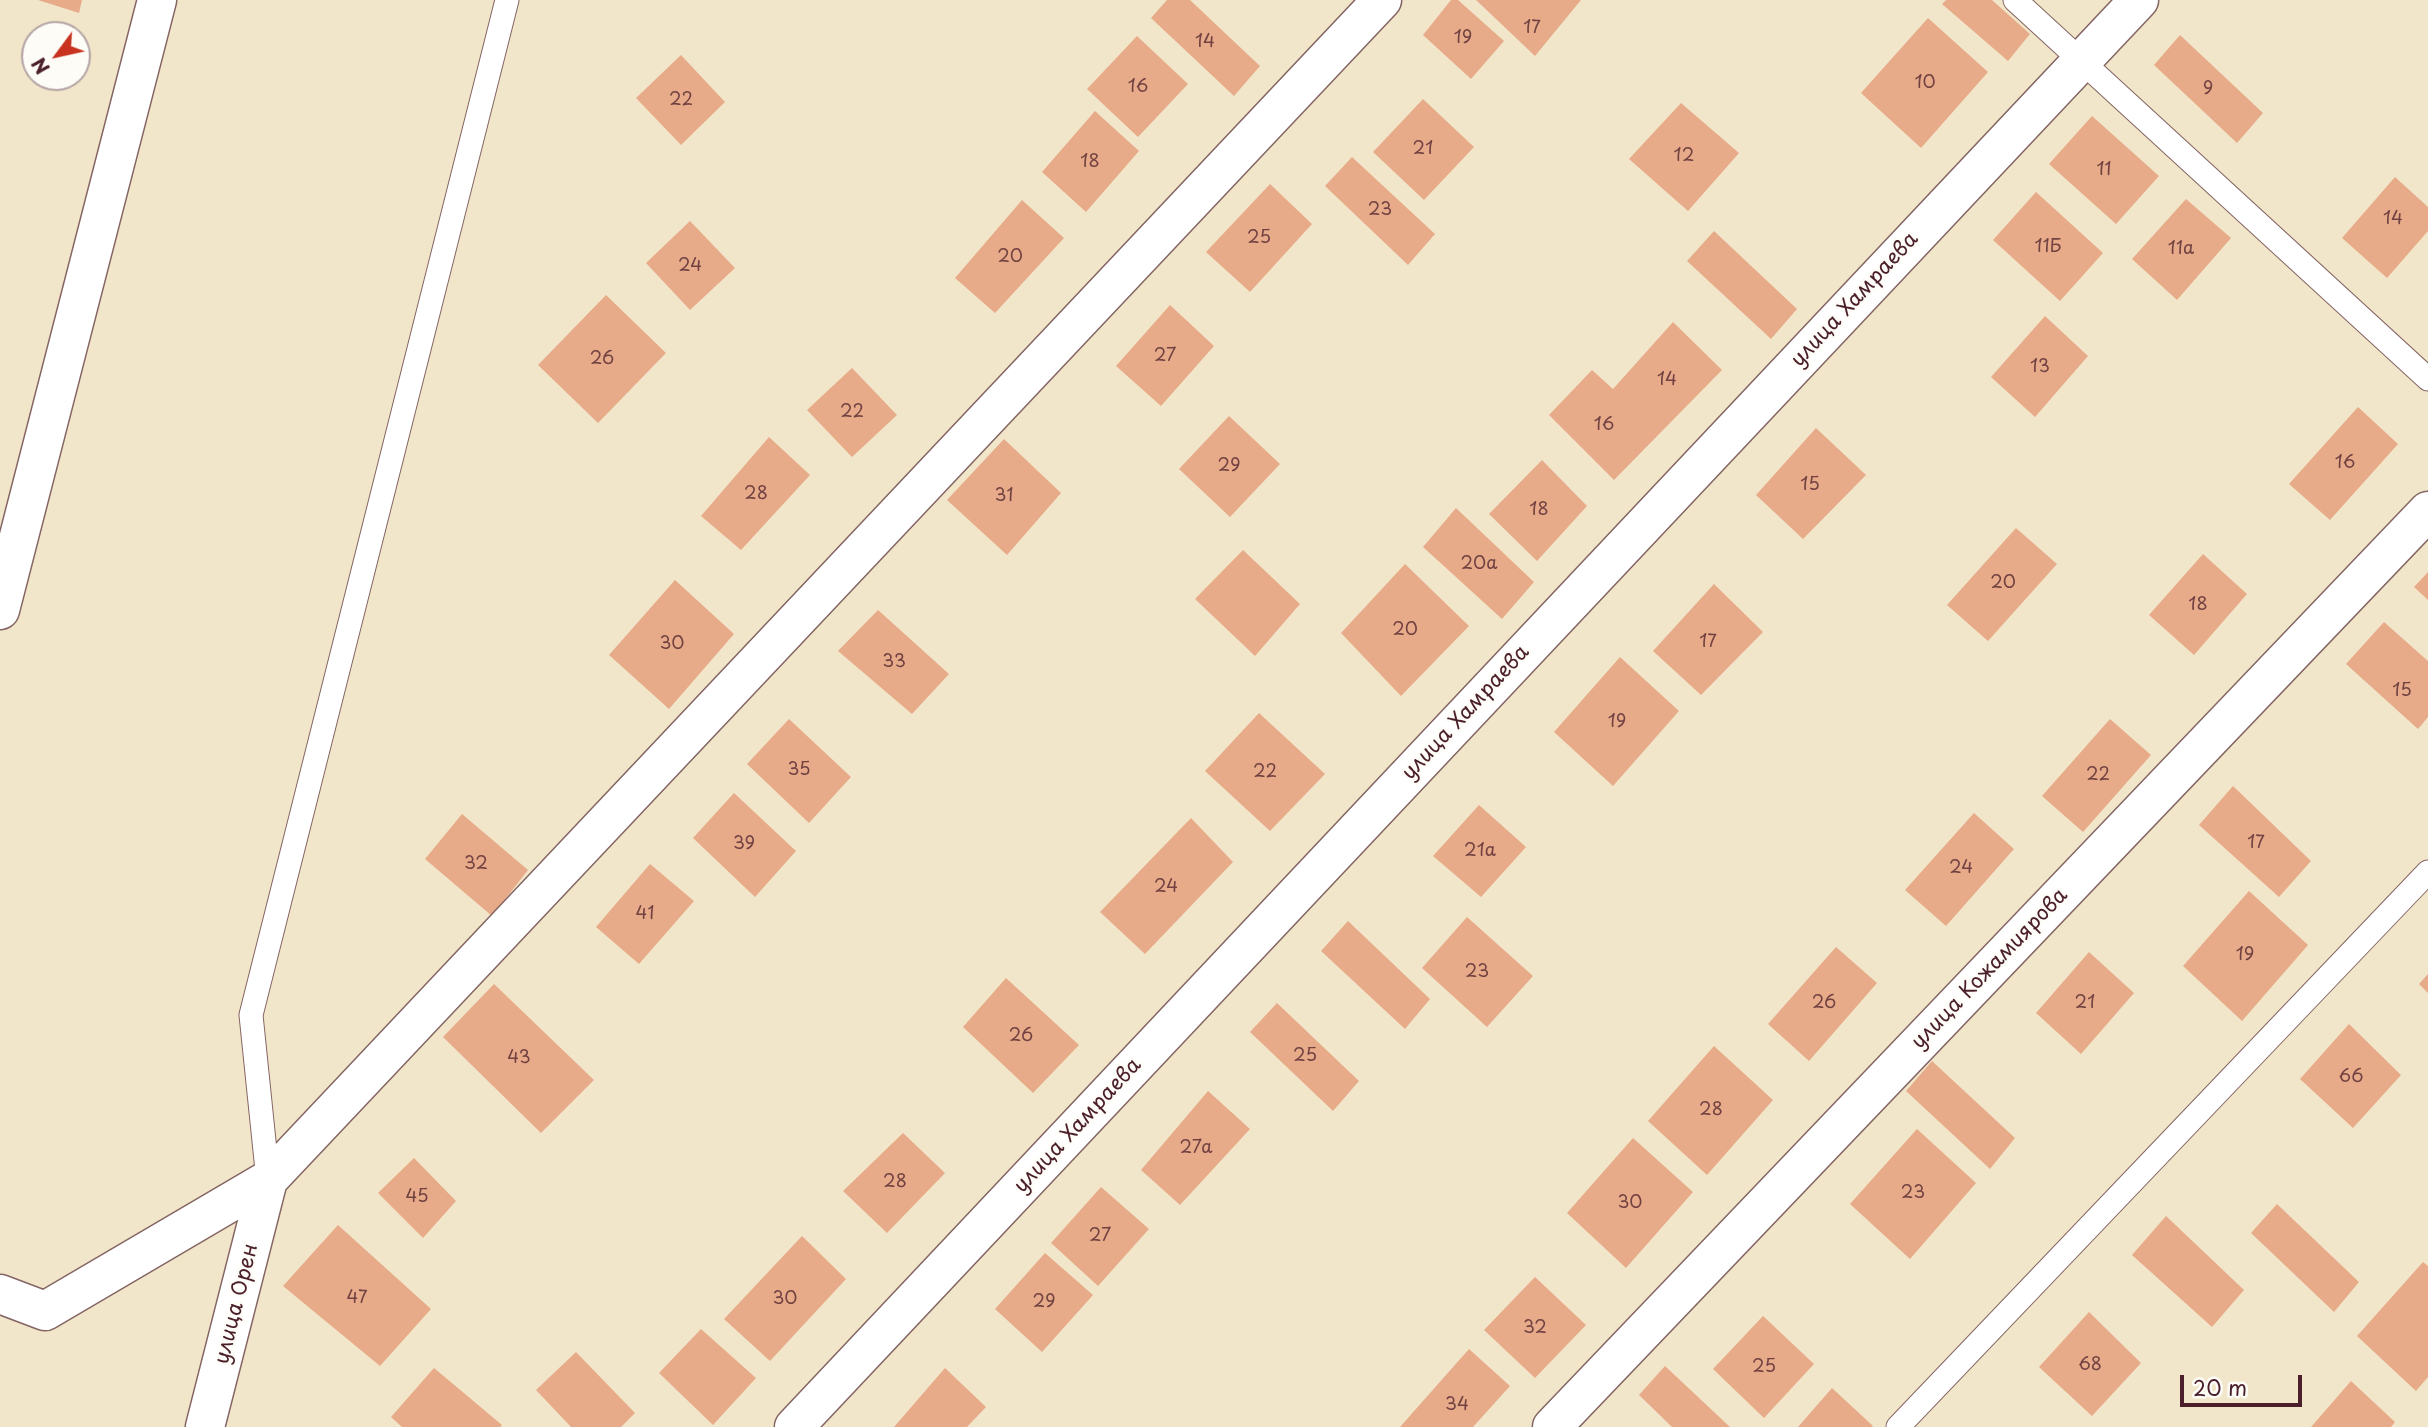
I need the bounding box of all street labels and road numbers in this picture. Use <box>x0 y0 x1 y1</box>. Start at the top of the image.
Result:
street label: улица Хамраева <box>1786 227 1924 373</box>
street label: улица Хамраева <box>1397 640 1535 786</box>
street label: улица Кожамиярова <box>1907 883 2073 1055</box>
street label: улица Хамраева <box>1009 1053 1147 1199</box>
street label: улица Орен <box>210 1241 264 1367</box>

